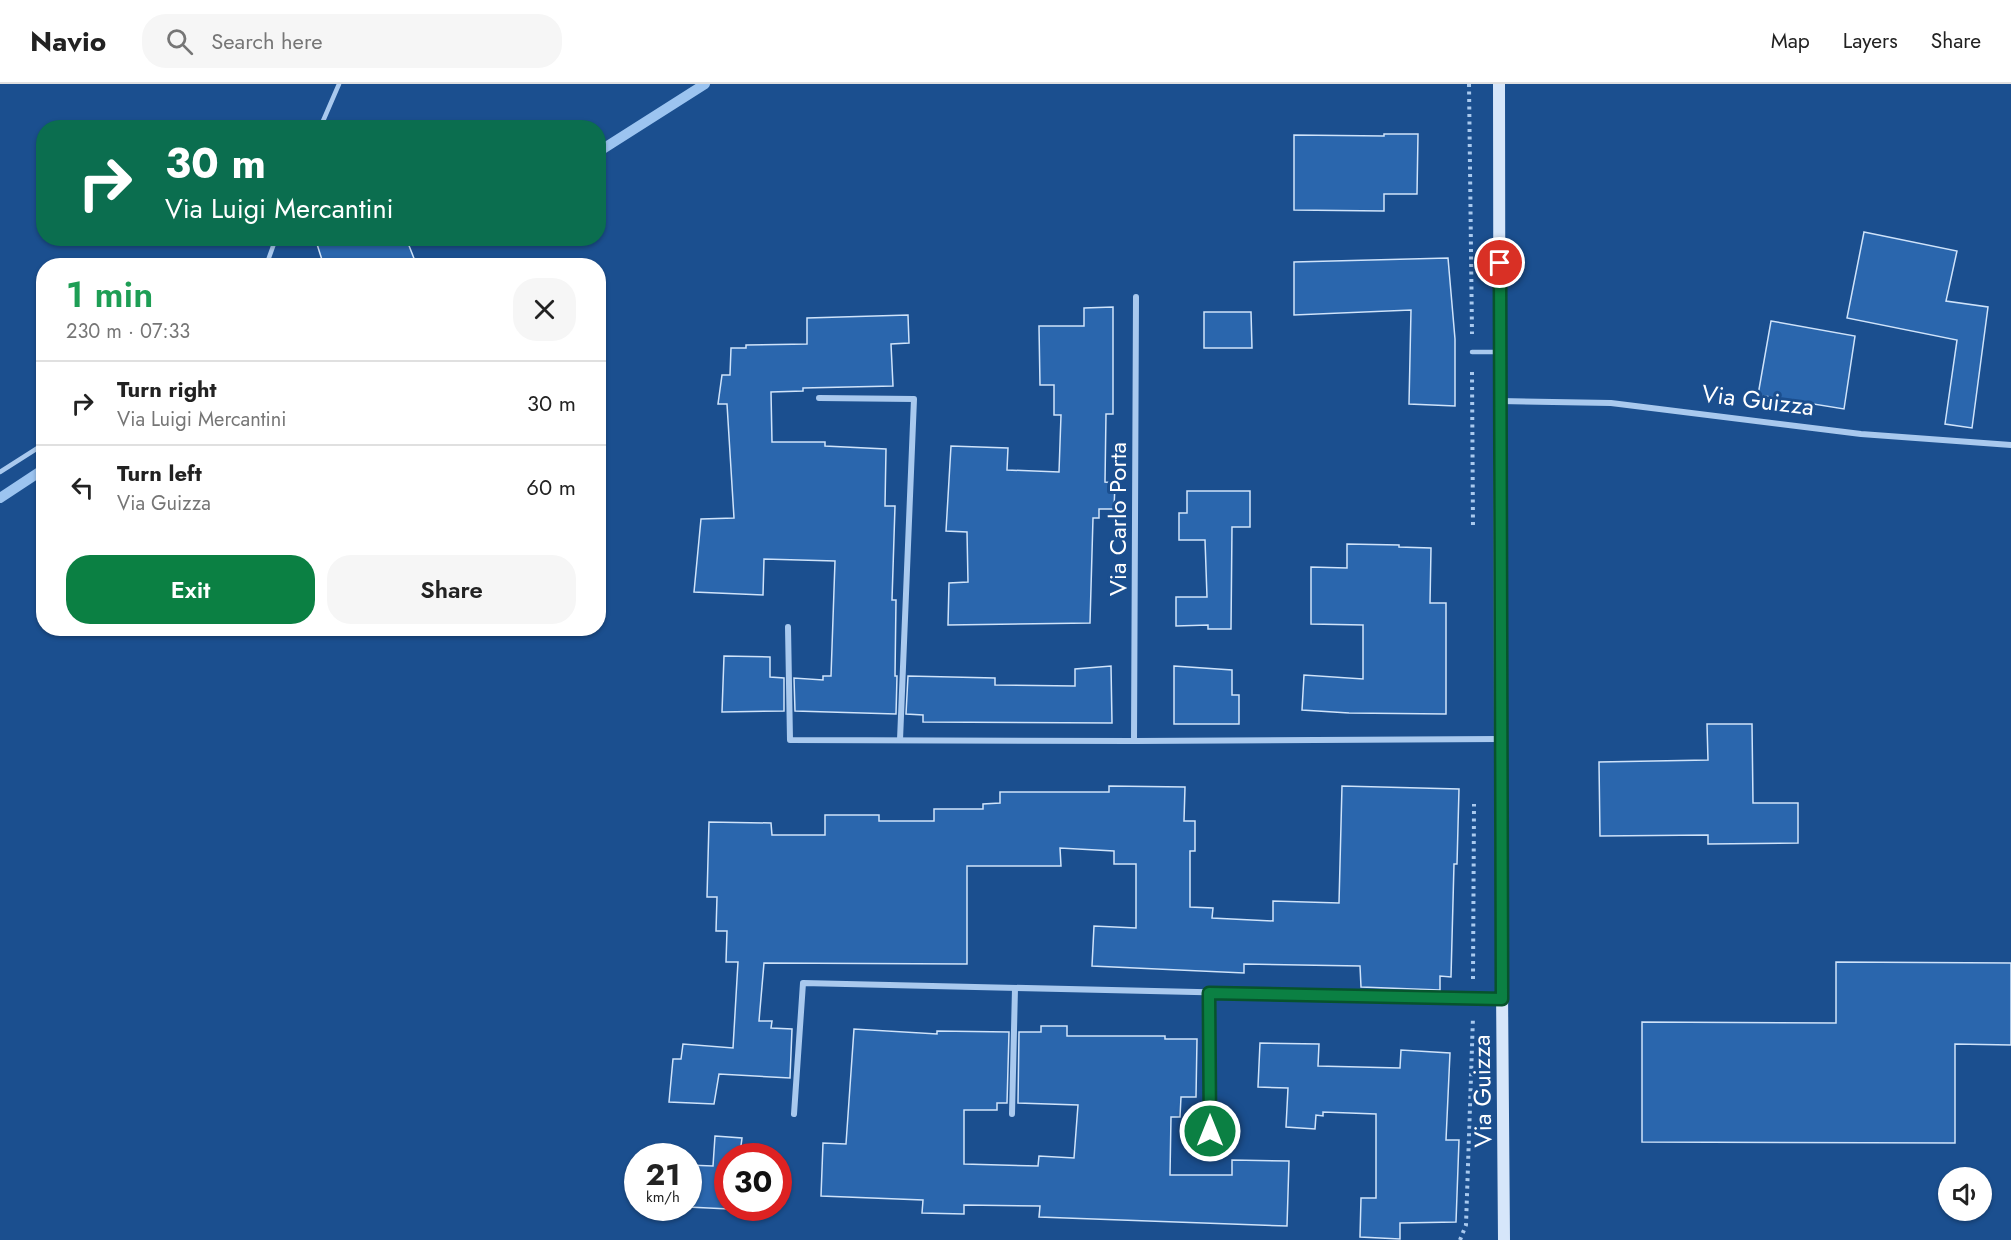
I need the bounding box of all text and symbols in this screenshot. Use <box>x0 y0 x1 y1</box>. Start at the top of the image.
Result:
search box <box>142 14 562 68</box>
text: Navio <box>30 21 106 62</box>
icon: search <box>163 25 196 58</box>
text: Search here <box>211 25 322 57</box>
text: Map <box>1771 26 1810 56</box>
text: Layers <box>1843 26 1898 56</box>
text: Share <box>1931 26 1981 56</box>
text: 30 m <box>165 133 266 194</box>
icon: right <box>66 144 144 222</box>
text: Via Luigi Mercantini <box>165 189 394 228</box>
pin <box>1474 237 1525 288</box>
icon: arrive <box>1483 246 1516 279</box>
text: 1 min <box>66 268 153 320</box>
button: close <box>513 278 576 341</box>
text: 230 m · 07:33 <box>66 317 190 346</box>
text: Turn right <box>117 373 217 405</box>
street label: Via Guizza <box>1700 376 1816 424</box>
icon: right <box>66 387 99 420</box>
text: 30 m <box>527 387 576 419</box>
text: Via Luigi Mercantini <box>117 405 286 434</box>
street label: Via Carlo Porta <box>1100 442 1135 596</box>
text: Turn left <box>117 457 202 489</box>
icon: left <box>66 471 99 504</box>
text: 60 m <box>526 471 576 503</box>
text: Via Guizza <box>117 489 211 518</box>
button: Exit <box>66 555 315 624</box>
button: Share <box>327 555 576 624</box>
street label: Via Guizza <box>1464 1034 1500 1148</box>
position arrow <box>1178 1099 1242 1163</box>
speed limit sign: 30 <box>714 1143 792 1221</box>
text: 21 <box>646 1153 680 1196</box>
map controls <box>1938 1167 1992 1221</box>
button: sound <box>1938 1167 1992 1221</box>
text: km/h <box>646 1186 680 1208</box>

